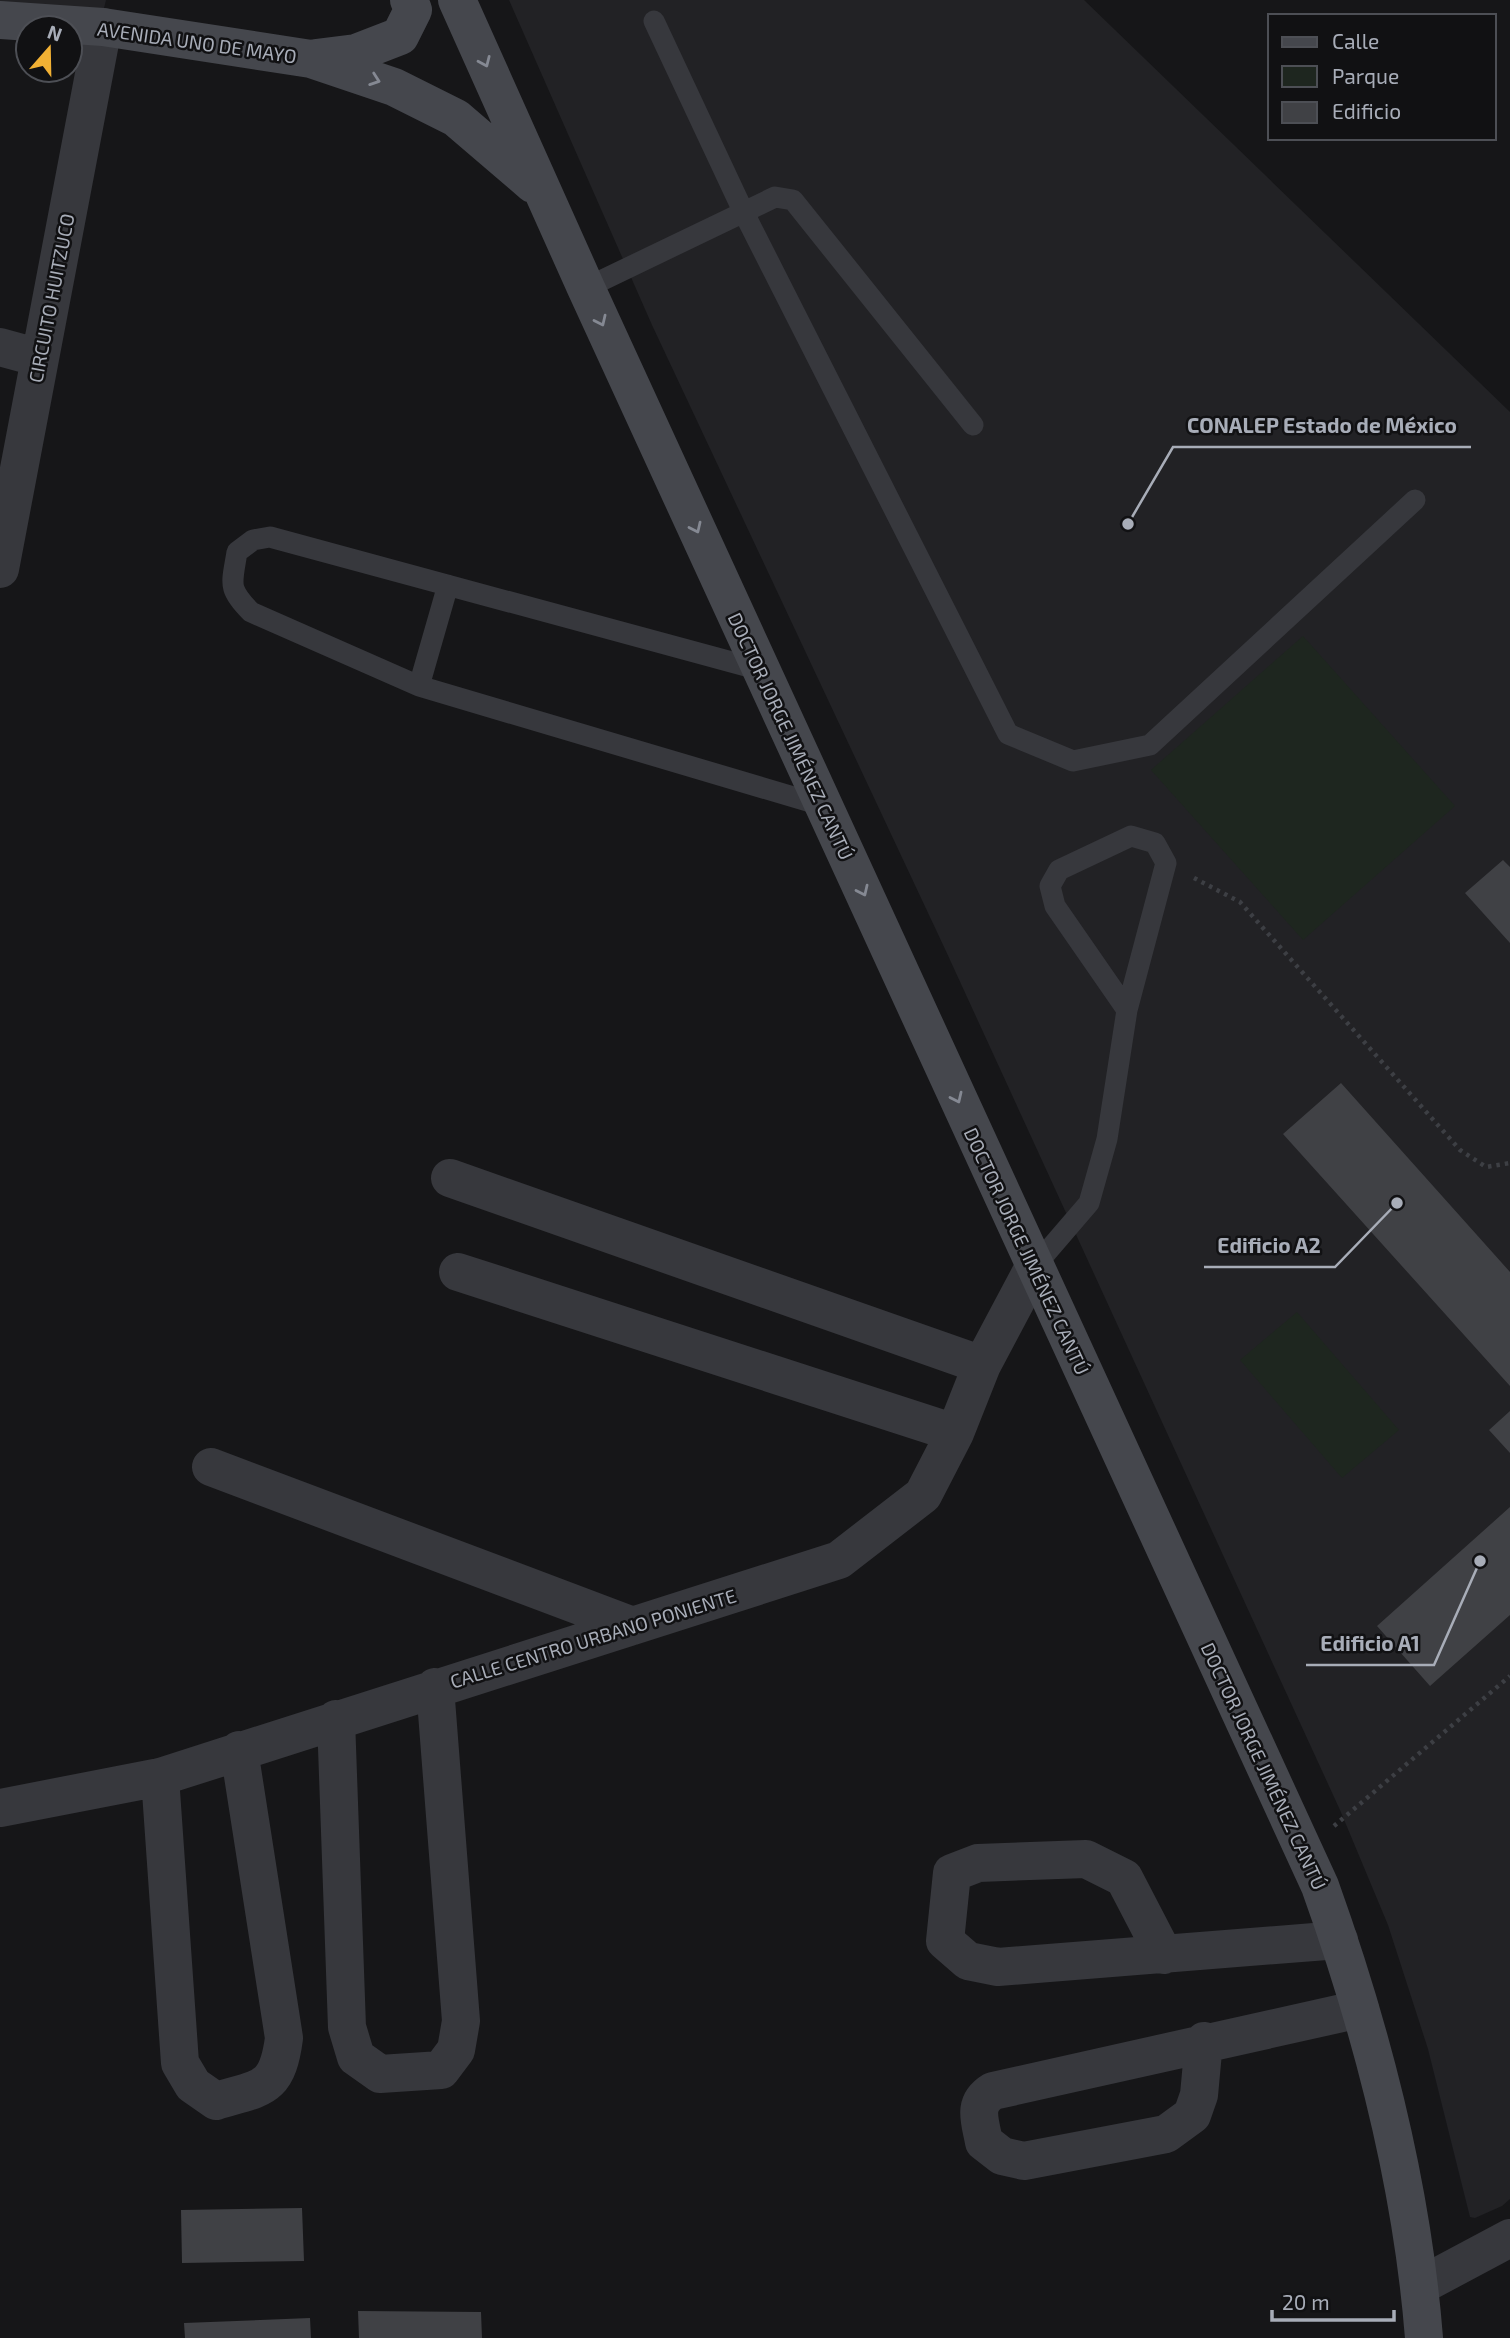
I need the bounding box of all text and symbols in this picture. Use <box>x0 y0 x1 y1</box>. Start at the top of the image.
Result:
north arrow <box>14 14 84 84</box>
legend <box>1268 14 1496 140</box>
street label: AVENIDA UNO DE MAYO <box>96 17 298 67</box>
text: N <box>45 19 65 46</box>
text: Calle <box>1332 28 1379 53</box>
one-way arrow <box>477 55 491 68</box>
text: Parque <box>1332 63 1399 88</box>
one-way arrow <box>369 72 381 86</box>
text: Edificio <box>1332 98 1401 123</box>
street label: CIRCUITO HUITZUCO <box>23 211 79 385</box>
one-way arrow <box>593 314 607 327</box>
callout: CONALEP Estado de México <box>1173 405 1471 447</box>
text: CONALEP Estado de México <box>1187 412 1457 437</box>
one-way arrow <box>688 521 702 533</box>
street label: DOCTOR JORGE JIMÉNEZ CANTÚ <box>724 609 858 863</box>
one-way arrow <box>855 884 869 896</box>
one-way arrow <box>949 1091 963 1103</box>
street label: DOCTOR JORGE JIMÉNEZ CANTÚ <box>960 1124 1094 1378</box>
callout: Edificio A2 <box>1204 1225 1335 1267</box>
text: Edificio A2 <box>1217 1232 1321 1257</box>
street label: CALLE CENTRO URBANO PONIENTE <box>447 1583 739 1693</box>
callout: Edificio A1 <box>1306 1623 1434 1665</box>
text: Edificio A1 <box>1320 1630 1420 1655</box>
street label: DOCTOR JORGE JIMÉNEZ CANTÚ <box>1197 1639 1331 1893</box>
scale bar <box>1272 2278 1394 2322</box>
text: 20 m <box>1282 2289 1330 2314</box>

